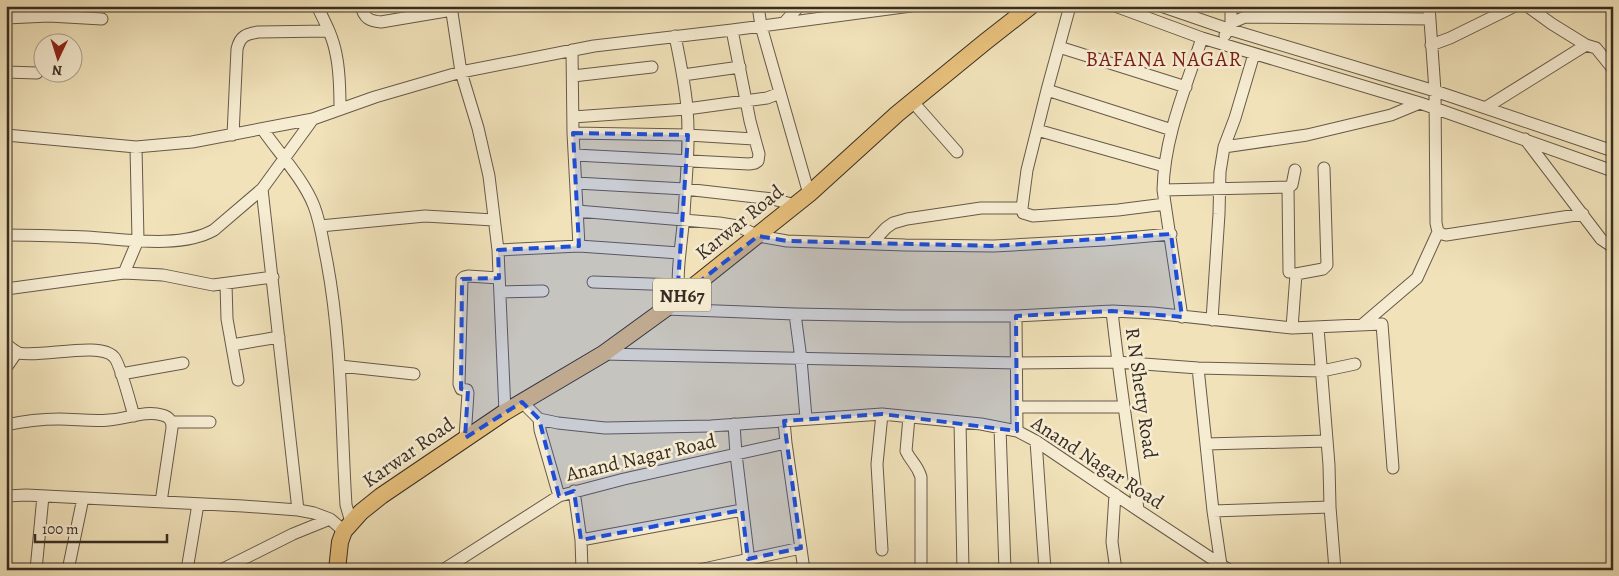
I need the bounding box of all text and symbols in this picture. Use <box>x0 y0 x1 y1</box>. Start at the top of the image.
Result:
north arrow <box>32 32 82 82</box>
district label: BAFANA NAGAR <box>1086 45 1242 73</box>
text: N <box>51 61 63 80</box>
street label: Karwar Road <box>690 178 789 266</box>
road number: NH67 <box>653 278 711 312</box>
street label: R N Shetty Road <box>1119 326 1164 461</box>
street label: Anand Nagar Road <box>1025 409 1169 516</box>
street label: Karwar Road <box>357 411 460 494</box>
street label: Anand Nagar Road <box>563 427 719 488</box>
scale bar <box>35 511 168 543</box>
text: 100 m <box>42 519 79 539</box>

